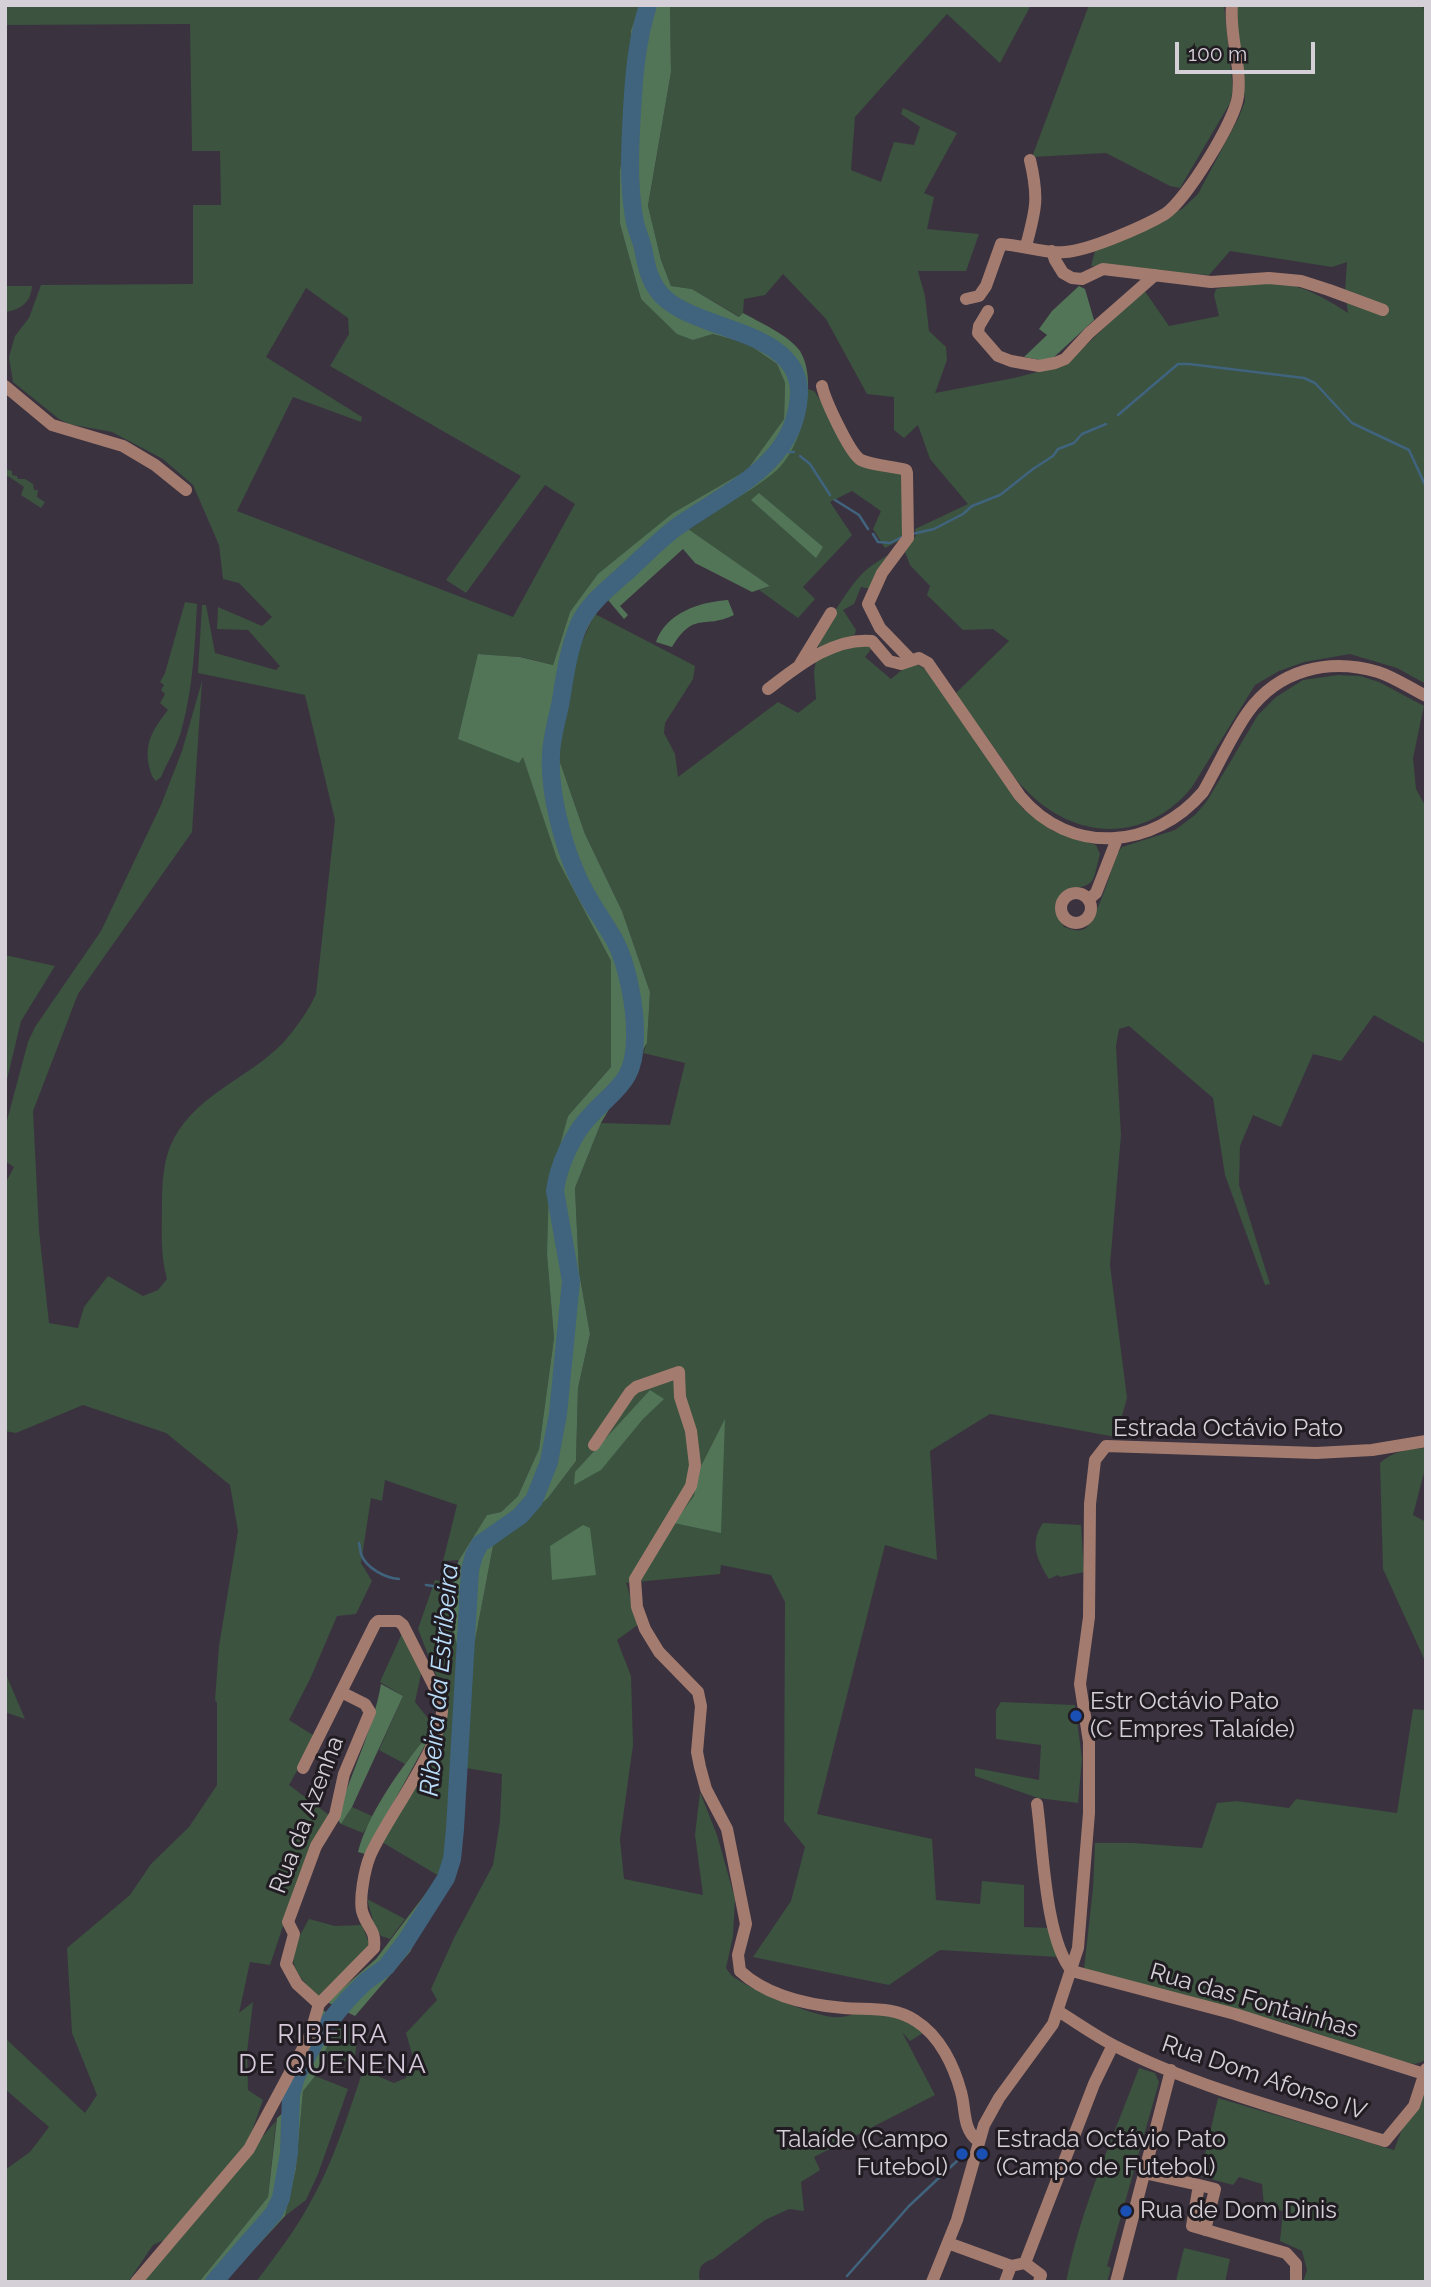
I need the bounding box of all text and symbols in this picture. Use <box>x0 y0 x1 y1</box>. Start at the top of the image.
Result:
scale bar <box>1179 28 1319 72</box>
text: 100 m <box>1188 41 1247 66</box>
street label: Estrada Octávio Pato <box>1113 1415 1343 1443</box>
water label: Ribeira da Estribeira <box>414 1562 466 1798</box>
place label: Estr Octávio Pato (C Empres Talaíde) <box>1090 1688 1295 1744</box>
marker: Estr Octávio Pato (C Empres Talaíde) <box>1068 1708 1084 1724</box>
street label: Rua da Azenha <box>264 1732 350 1898</box>
street label: Rua das Fontainhas <box>1147 1958 1361 2044</box>
district label: RIBEIRA DE QUENENA <box>239 2019 427 2080</box>
street label: Rua Dom Afonso IV <box>1158 2029 1370 2127</box>
place label: Talaíde (Campo Futebol) <box>776 2126 948 2182</box>
place label: Estrada Octávio Pato (Campo de Futebol) <box>996 2126 1226 2182</box>
marker: Talaíde (Campo Futebol) <box>954 2146 970 2162</box>
marker: Estrada Octávio Pato (Campo de Futebol) <box>974 2146 990 2162</box>
place label: Rua de Dom Dinis <box>1140 2197 1337 2225</box>
marker: Rua de Dom Dinis <box>1118 2203 1134 2219</box>

